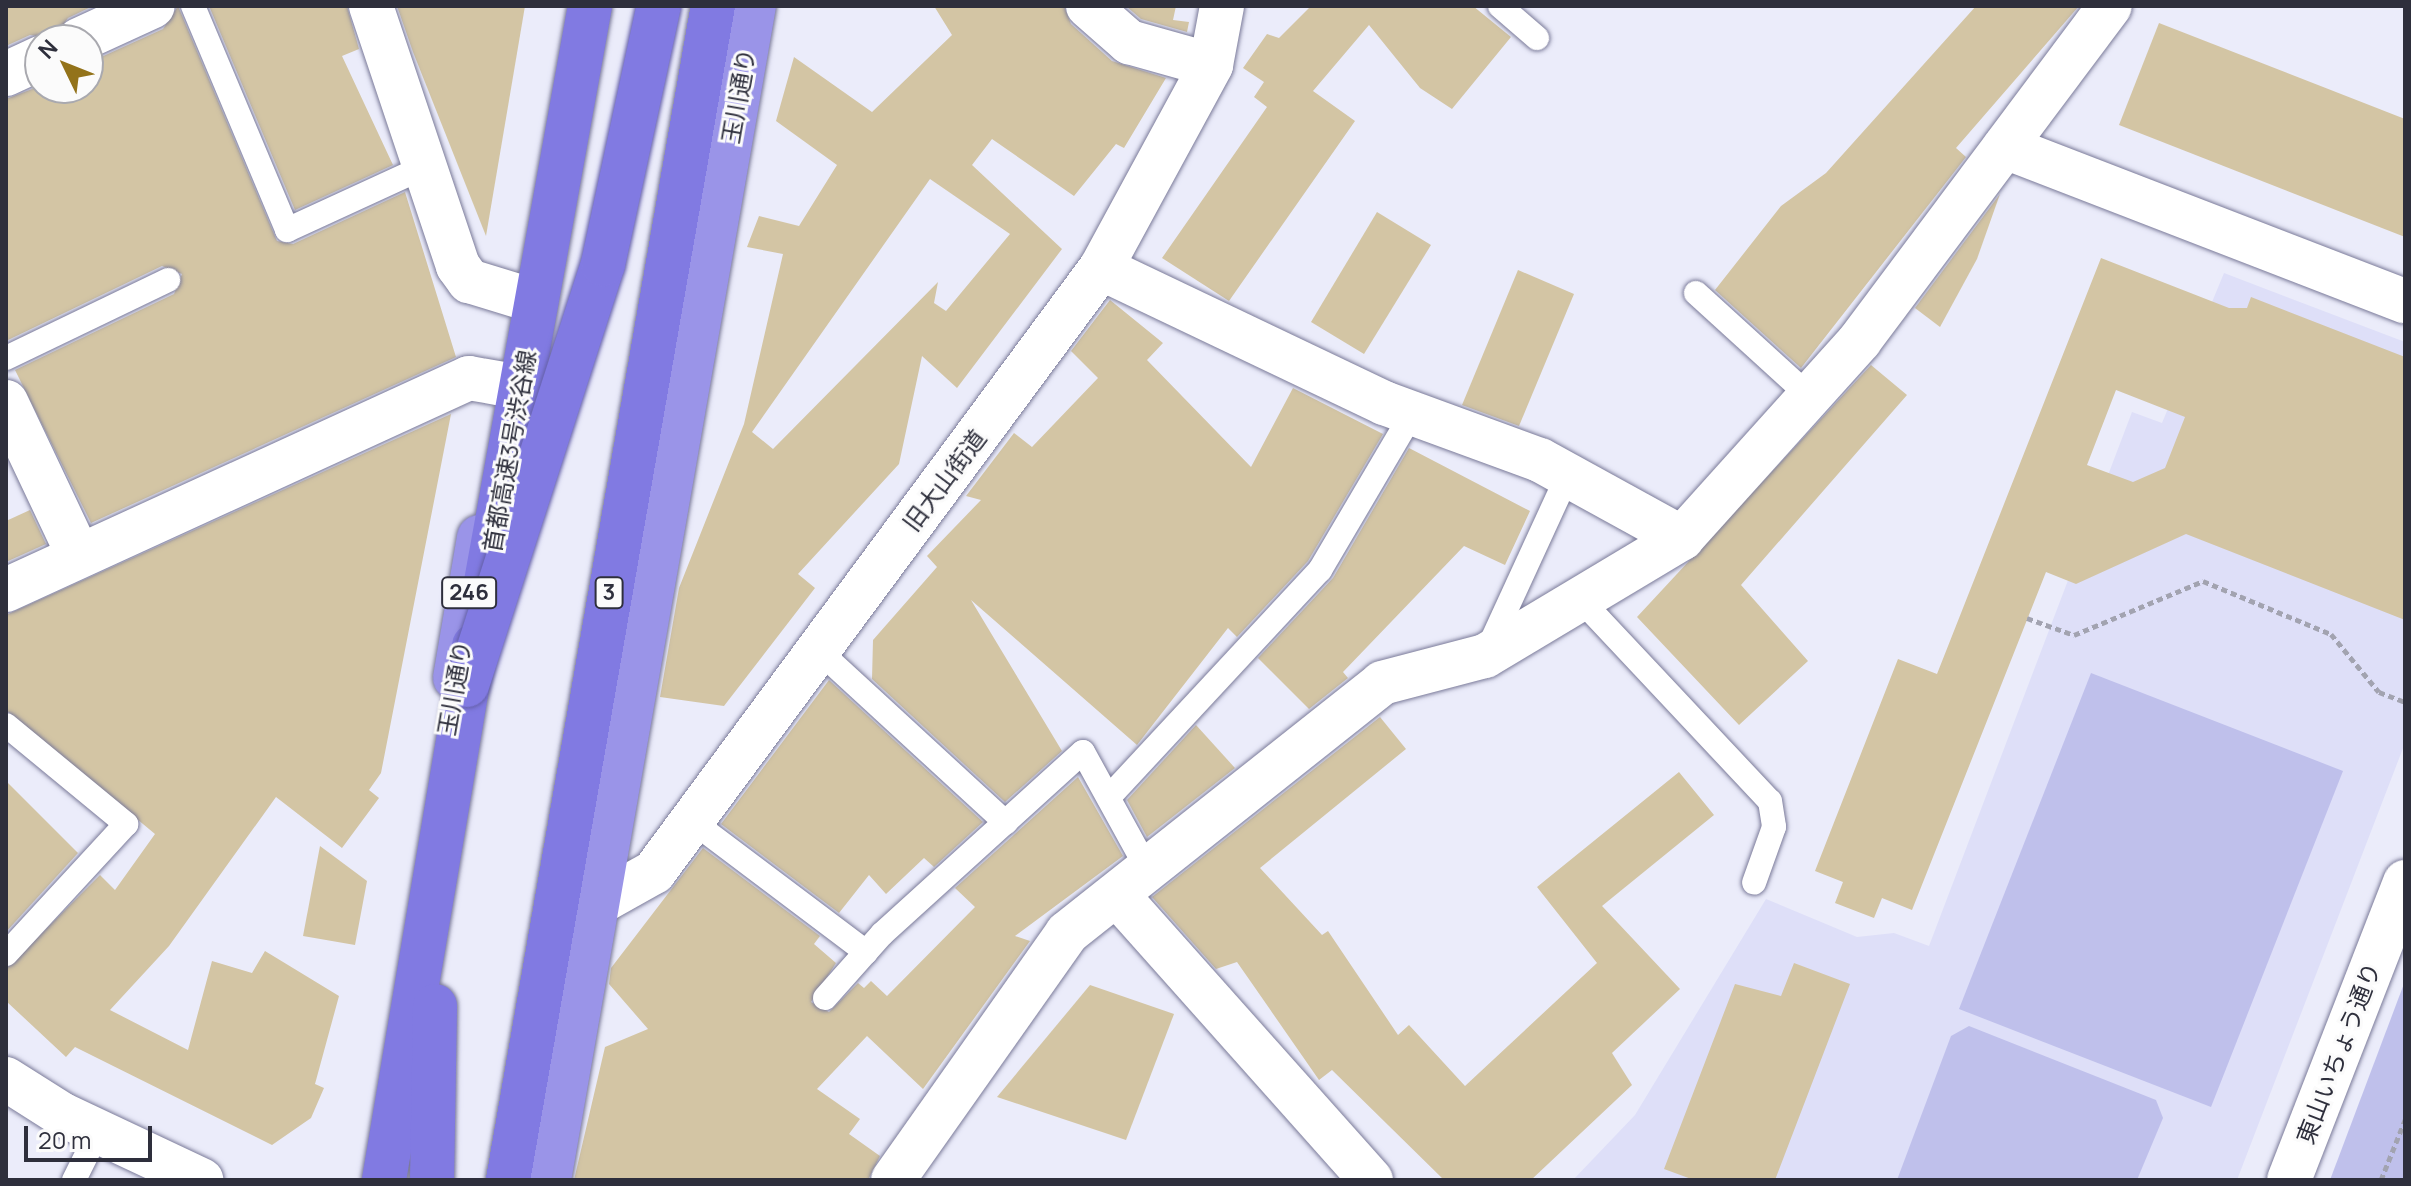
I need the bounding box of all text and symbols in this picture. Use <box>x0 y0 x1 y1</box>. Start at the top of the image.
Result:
north arrow <box>24 24 104 104</box>
text: N <box>32 33 64 65</box>
street label: 玉川通り <box>715 46 761 146</box>
street label: 首都高速3号渋谷線 <box>477 347 541 555</box>
street label: 旧大山街道 <box>896 423 992 537</box>
road number: 246 <box>441 575 497 611</box>
road number: 3 <box>593 575 625 611</box>
street label: 玉川通り <box>431 638 477 738</box>
street label: 東山いちょう通り <box>2290 958 2386 1148</box>
scale bar <box>28 1110 156 1160</box>
text: 20 m <box>38 1123 91 1156</box>

